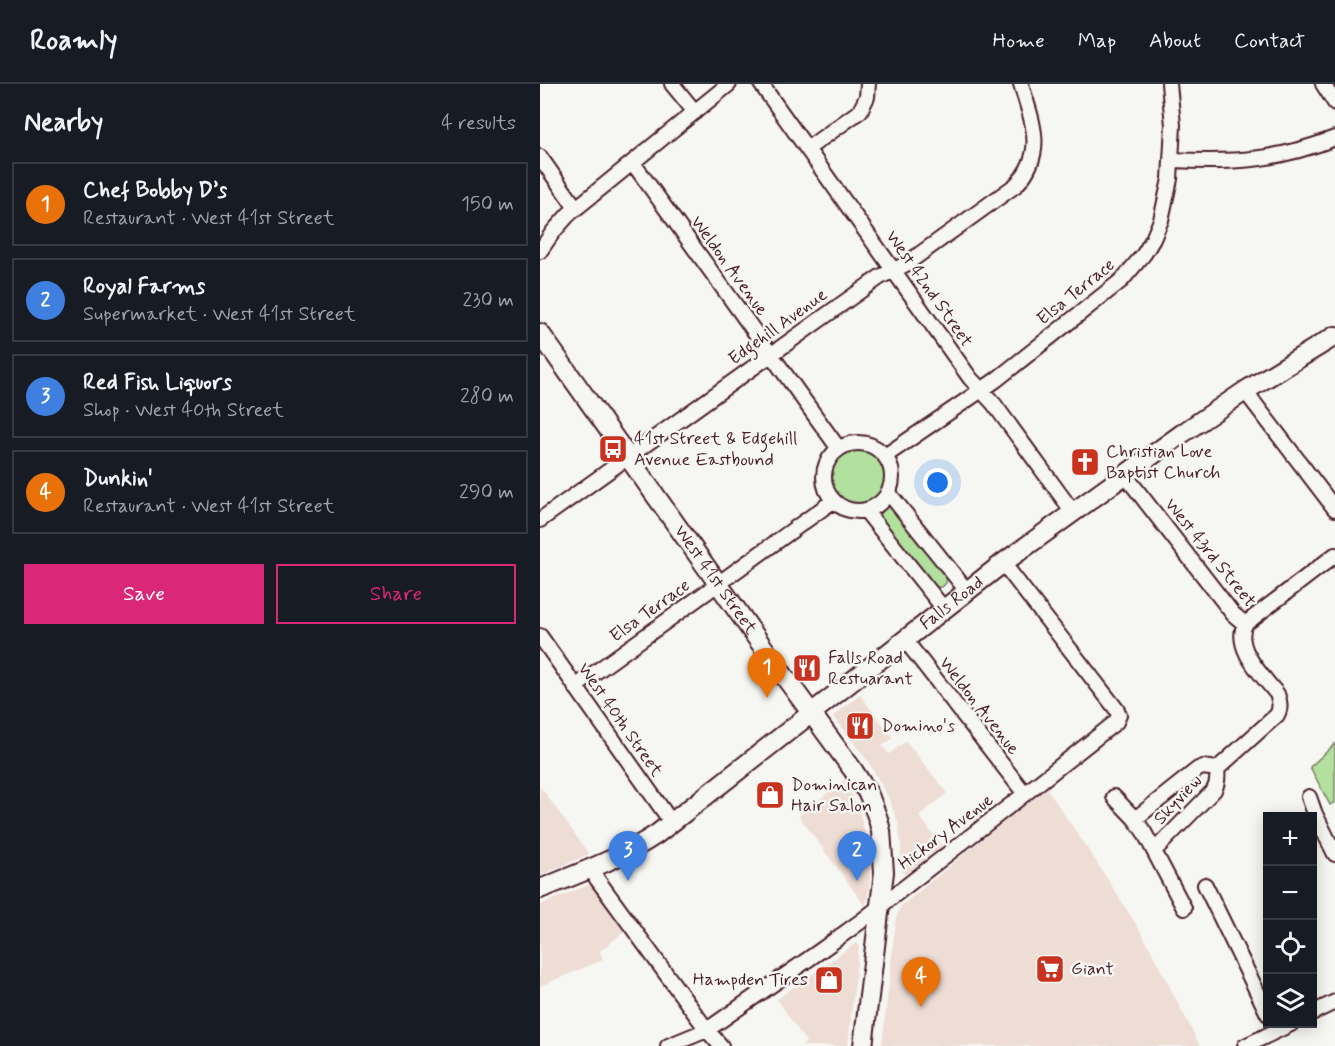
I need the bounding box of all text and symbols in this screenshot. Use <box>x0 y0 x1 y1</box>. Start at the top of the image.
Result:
text: Roamly <box>30 23 118 60</box>
text: Home <box>993 27 1045 55</box>
text: Map <box>1078 27 1116 55</box>
text: About <box>1149 27 1201 55</box>
text: Contact <box>1234 27 1305 55</box>
text: Nearby <box>24 106 103 140</box>
text: 4 results <box>441 110 516 137</box>
text: Chef Bobby D’s <box>83 177 227 205</box>
text: 1 <box>41 191 50 218</box>
text: 150 m <box>461 191 514 218</box>
text: Restaurant · West 41st Street <box>83 205 334 232</box>
street label: Weldon Avenue <box>685 211 773 321</box>
street label: West 42nd Street <box>880 226 978 352</box>
street label: Elsa Terrace <box>1032 253 1120 331</box>
text: Royal Farms <box>83 273 205 301</box>
street label: Edgehill Avenue <box>724 283 833 373</box>
text: 2 <box>41 287 50 314</box>
text: 230 m <box>462 287 514 314</box>
text: Supermarket · West 41st Street <box>83 301 356 328</box>
text: Red Fish Liquors <box>83 369 232 397</box>
text: 3 <box>41 383 50 410</box>
text: 280 m <box>460 383 514 410</box>
text: Shop · West 40th Street <box>83 397 284 424</box>
place label: 41st Street & Edgehill Avenue Eastbound <box>634 427 798 472</box>
bus stop icon: 41st Street & Edgehill Avenue Eastbound <box>597 433 629 465</box>
place label: Christian Love Baptist Church <box>1106 440 1220 485</box>
church icon: Christian Love Baptist Church <box>1069 446 1101 478</box>
text: Dunkin' <box>83 465 153 493</box>
your location <box>923 468 952 497</box>
text: 4 <box>40 479 51 506</box>
text: 290 m <box>459 479 514 506</box>
text: Restaurant · West 41st Street <box>83 493 334 520</box>
street label: West 43rd Street <box>1159 494 1261 612</box>
street label: West 41st Street <box>668 521 763 640</box>
button: Save <box>24 564 264 624</box>
button: Share <box>276 564 516 624</box>
street label: Falls Road <box>915 571 989 636</box>
street label: Elsa Terrace <box>605 574 695 648</box>
place label: Falls Road Restuarant <box>828 646 913 691</box>
pin: 1 <box>748 648 786 698</box>
restaurant icon: Falls Road Restuarant <box>791 652 823 684</box>
street label: Weldon Avenue <box>933 652 1025 760</box>
street label: West 40th Street <box>572 658 669 782</box>
restaurant icon: Domino's <box>844 710 876 742</box>
place label: Domino's <box>881 714 955 738</box>
street label: Skyview <box>1149 769 1208 830</box>
place label: Dominican Hair Salon <box>791 773 877 818</box>
shop icon: Dominican Hair Salon <box>754 779 786 811</box>
street label: Hickory Avenue <box>893 788 999 876</box>
map controls <box>1263 812 1317 1028</box>
button: + <box>1263 812 1317 866</box>
pin: 3 <box>608 832 647 881</box>
pin: 2 <box>838 832 876 881</box>
button: − <box>1263 866 1317 920</box>
button: locate <box>1263 920 1317 974</box>
supermarket icon: Giant <box>1034 953 1066 985</box>
place label: Giant <box>1071 957 1114 981</box>
pin: 4 <box>902 958 940 1007</box>
shop icon: Hampden Tires <box>813 964 845 996</box>
place label: Hampden Tires <box>693 968 808 992</box>
button: layers <box>1263 974 1317 1028</box>

